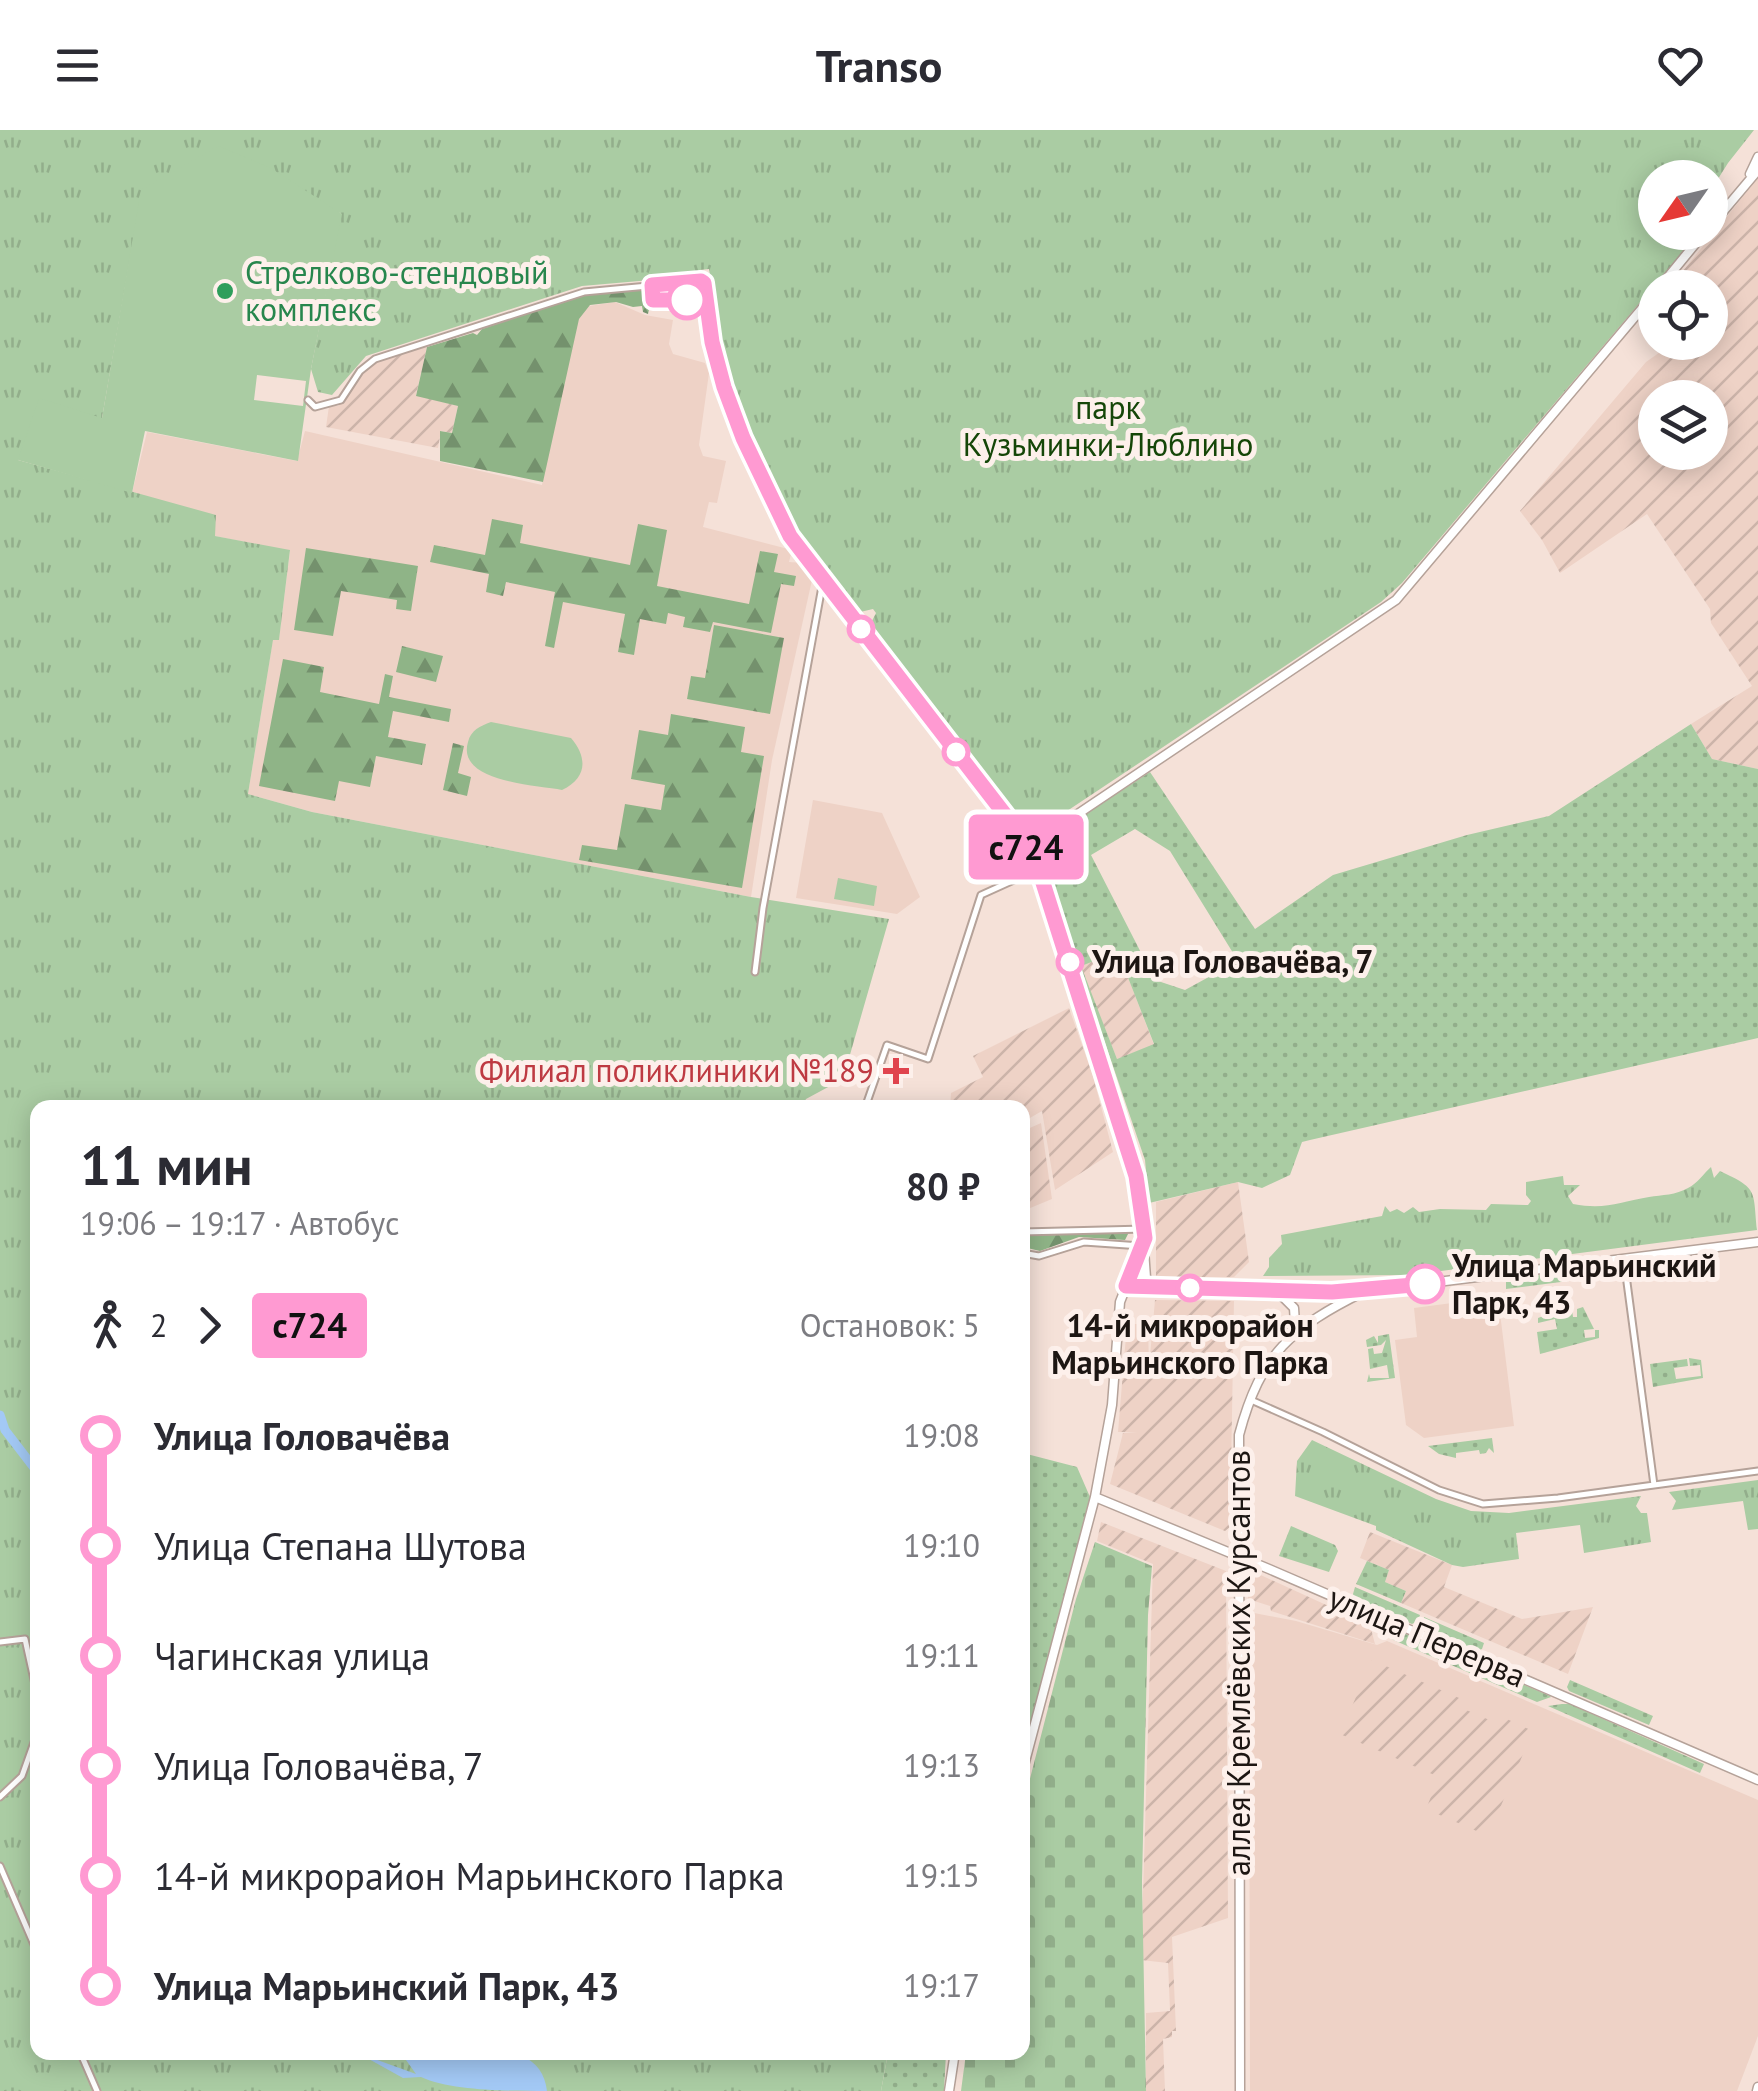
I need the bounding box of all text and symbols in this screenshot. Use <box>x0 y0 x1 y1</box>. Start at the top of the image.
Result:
text: Transo <box>816 36 942 94</box>
icon: menu <box>50 38 105 93</box>
icon: heart <box>1653 38 1708 93</box>
north arrow <box>1638 160 1728 250</box>
map controls <box>1638 160 1728 470</box>
place label: Стрелково-стендовый комплекс <box>245 251 548 330</box>
button: locate <box>1638 270 1728 360</box>
marker: Стрелково-стендовый комплекс <box>214 280 236 302</box>
unlabelled marker <box>668 281 706 319</box>
button: layers <box>1638 380 1728 470</box>
park label: парк Кузьминки-Люблино <box>963 386 1253 465</box>
unlabelled marker <box>848 616 874 642</box>
unlabelled marker <box>943 739 969 765</box>
line badge: с724 <box>956 814 1096 880</box>
text: с724 <box>989 824 1063 870</box>
place label: Улица Головачёва, 7 <box>1091 940 1373 982</box>
marker: Улица Головачёва, 7 <box>1057 949 1083 975</box>
place label: Филиал поликлиники №189 <box>479 1049 874 1091</box>
marker: Филиал поликлиники №189 <box>883 1058 909 1084</box>
text: 11 мин <box>80 1129 252 1200</box>
text: 80 ₽ <box>906 1161 980 1210</box>
text: 19:06 – 19:17 · Автобус <box>80 1202 400 1244</box>
place label: Улица Марьинский Парк, 43 <box>1451 1244 1717 1323</box>
marker: Улица Марьинский Парк, 43 <box>1406 1265 1444 1303</box>
marker: 14-й микрорайон Марьинского Парка <box>1177 1275 1203 1301</box>
icon: walk <box>80 1298 135 1353</box>
icon: forward <box>182 1298 237 1353</box>
text: с724 <box>272 1302 347 1348</box>
text: 2 <box>150 1304 167 1346</box>
text: Остановок: 5 <box>800 1304 980 1346</box>
place label: 14-й микрорайон Марьинского Парка <box>1051 1304 1329 1383</box>
text: Улица Головачёва <box>154 1411 450 1460</box>
text: 19:08 <box>903 1414 980 1456</box>
street label: аллея Кремлёвских Курсантов <box>1217 1450 1259 1876</box>
text: Улица Степана Шутова <box>154 1521 527 1570</box>
text: 19:10 <box>903 1524 980 1566</box>
street label: улица Перерва <box>1323 1576 1532 1696</box>
text: Чагинская улица <box>154 1631 430 1680</box>
text: 19:11 <box>903 1634 980 1676</box>
text: Улица Головачёва, 7 <box>154 1741 484 1790</box>
text: 19:13 <box>903 1744 980 1786</box>
text: 14-й микрорайон Марьинского Парка <box>154 1851 785 1900</box>
text: 19:15 <box>903 1854 980 1896</box>
text: Улица Марьинский Парк, 43 <box>154 1961 620 2010</box>
text: 19:17 <box>903 1964 980 2006</box>

